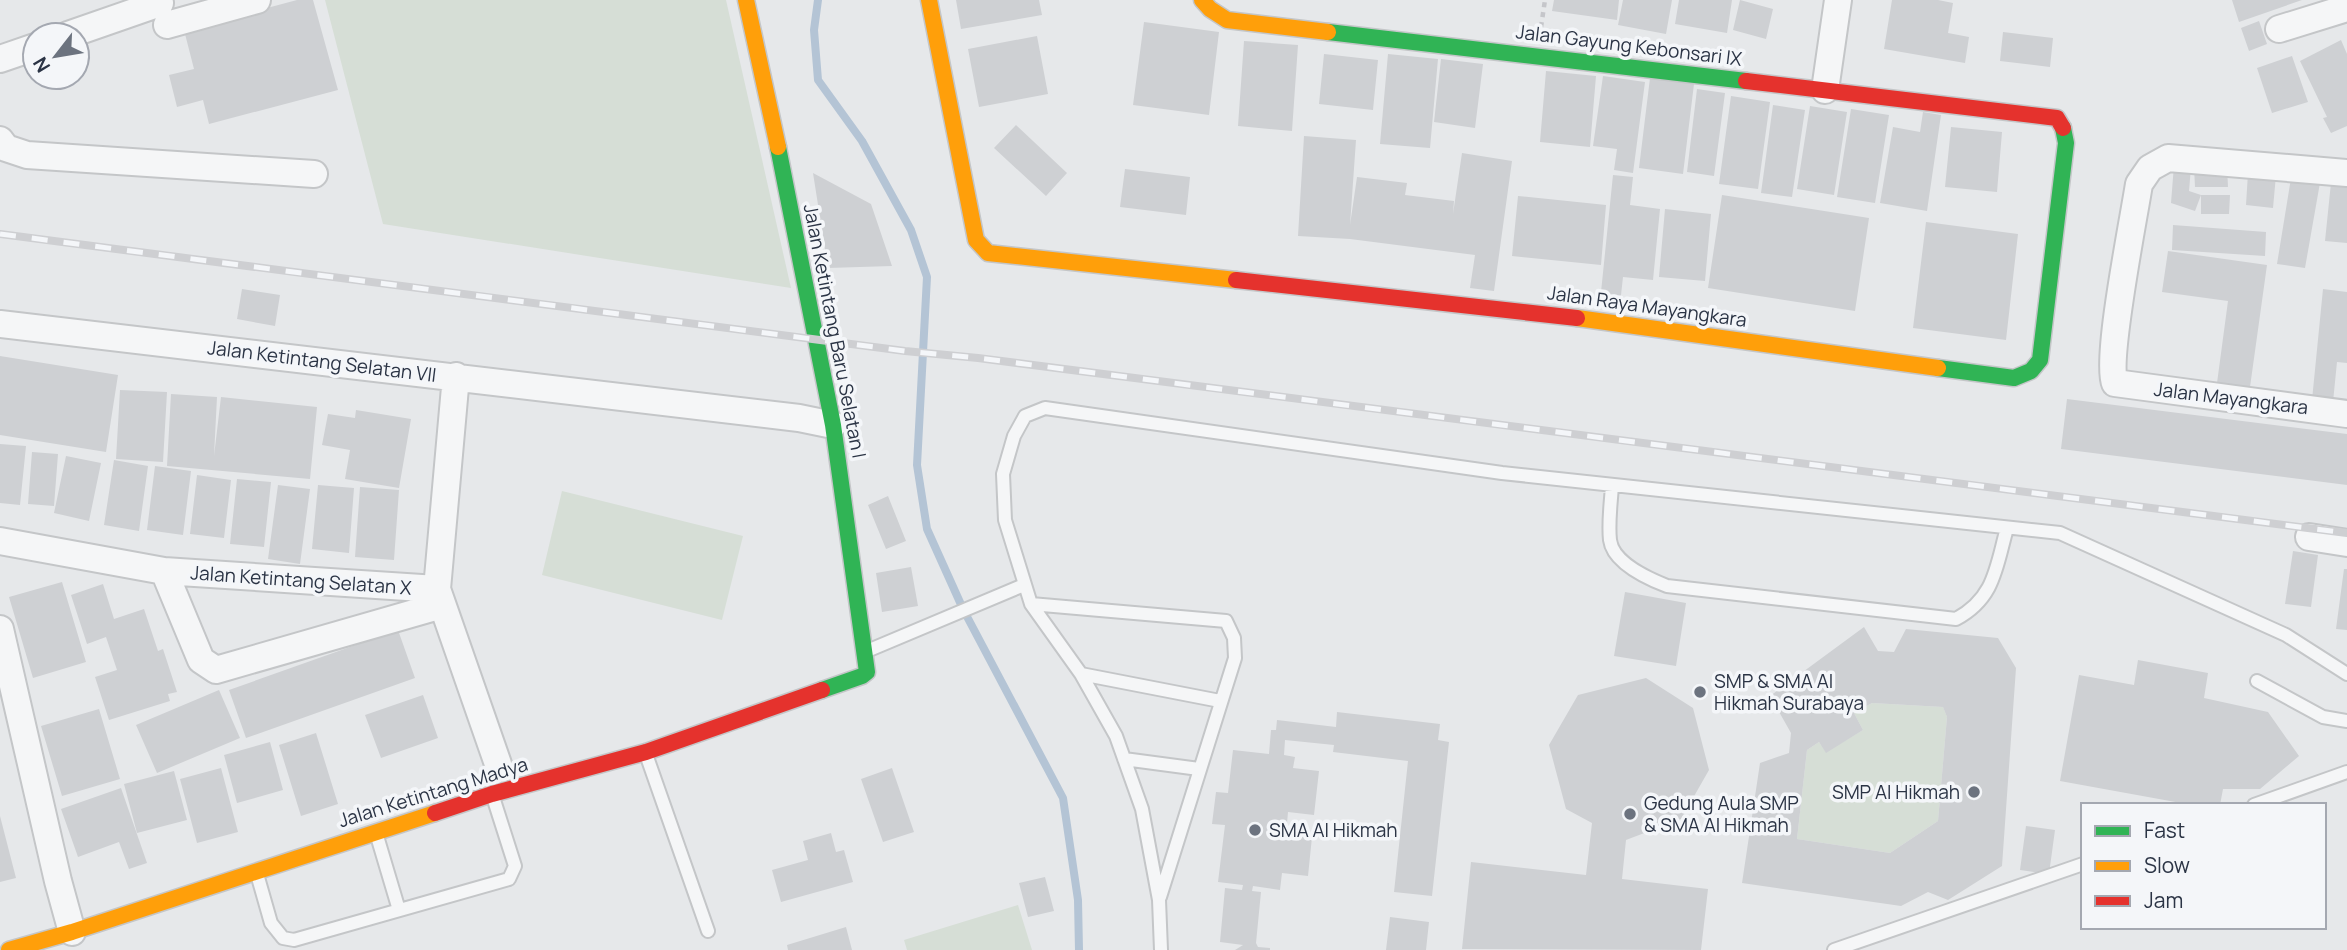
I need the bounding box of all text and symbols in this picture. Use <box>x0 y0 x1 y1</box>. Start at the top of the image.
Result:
street label: Jalan Gayung Kebonsari IX <box>1515 18 1744 72</box>
north arrow <box>21 21 91 91</box>
text: N <box>27 52 56 77</box>
street label: Jalan Ketintang Baru Selatan I <box>798 202 872 460</box>
street label: Jalan Raya Mayangkara <box>1546 279 1748 333</box>
street label: Jalan Ketintang Selatan VII <box>206 334 438 388</box>
street label: Jalan Mayangkara <box>2152 376 2310 420</box>
street label: Jalan Ketintang Selatan X <box>190 559 413 601</box>
place label: SMP & SMA Al Hikmah Surabaya <box>1714 668 1864 716</box>
marker: SMP & SMA Al Hikmah Surabaya <box>1692 684 1708 700</box>
street label: Jalan Ketintang Madya <box>335 751 531 833</box>
place label: SMP Al Hikmah <box>1832 779 1960 805</box>
marker: SMP Al Hikmah <box>1966 784 1982 800</box>
place label: Gedung Aula SMP & SMA Al Hikmah <box>1644 790 1799 838</box>
legend <box>2081 803 2326 929</box>
marker: Gedung Aula SMP & SMA Al Hikmah <box>1622 806 1638 822</box>
text: Fast <box>2144 816 2185 844</box>
place label: SMA Al Hikmah <box>1269 817 1398 843</box>
marker: SMA Al Hikmah <box>1247 822 1263 838</box>
text: Slow <box>2144 851 2190 879</box>
text: Jam <box>2144 886 2183 914</box>

